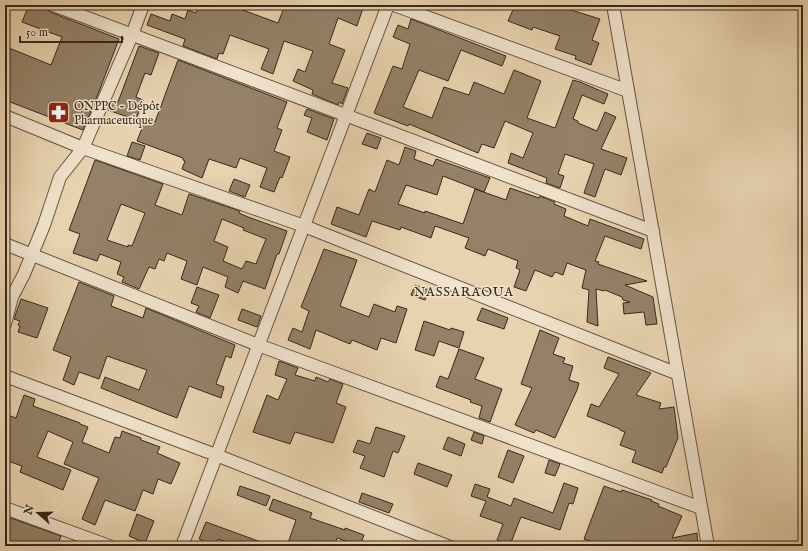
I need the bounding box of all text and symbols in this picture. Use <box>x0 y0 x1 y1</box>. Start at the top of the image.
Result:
scale bar <box>20 18 122 44</box>
text: 50 m <box>26 25 48 40</box>
place label: ONPPC - Dépôt Pharmaceutique <box>74 99 160 129</box>
pharmacy icon: ONPPC - Dépôt Pharmaceutique <box>45 100 71 126</box>
district label: NASSARAOUA <box>414 284 514 301</box>
north arrow <box>18 493 58 533</box>
text: N <box>21 503 38 518</box>

